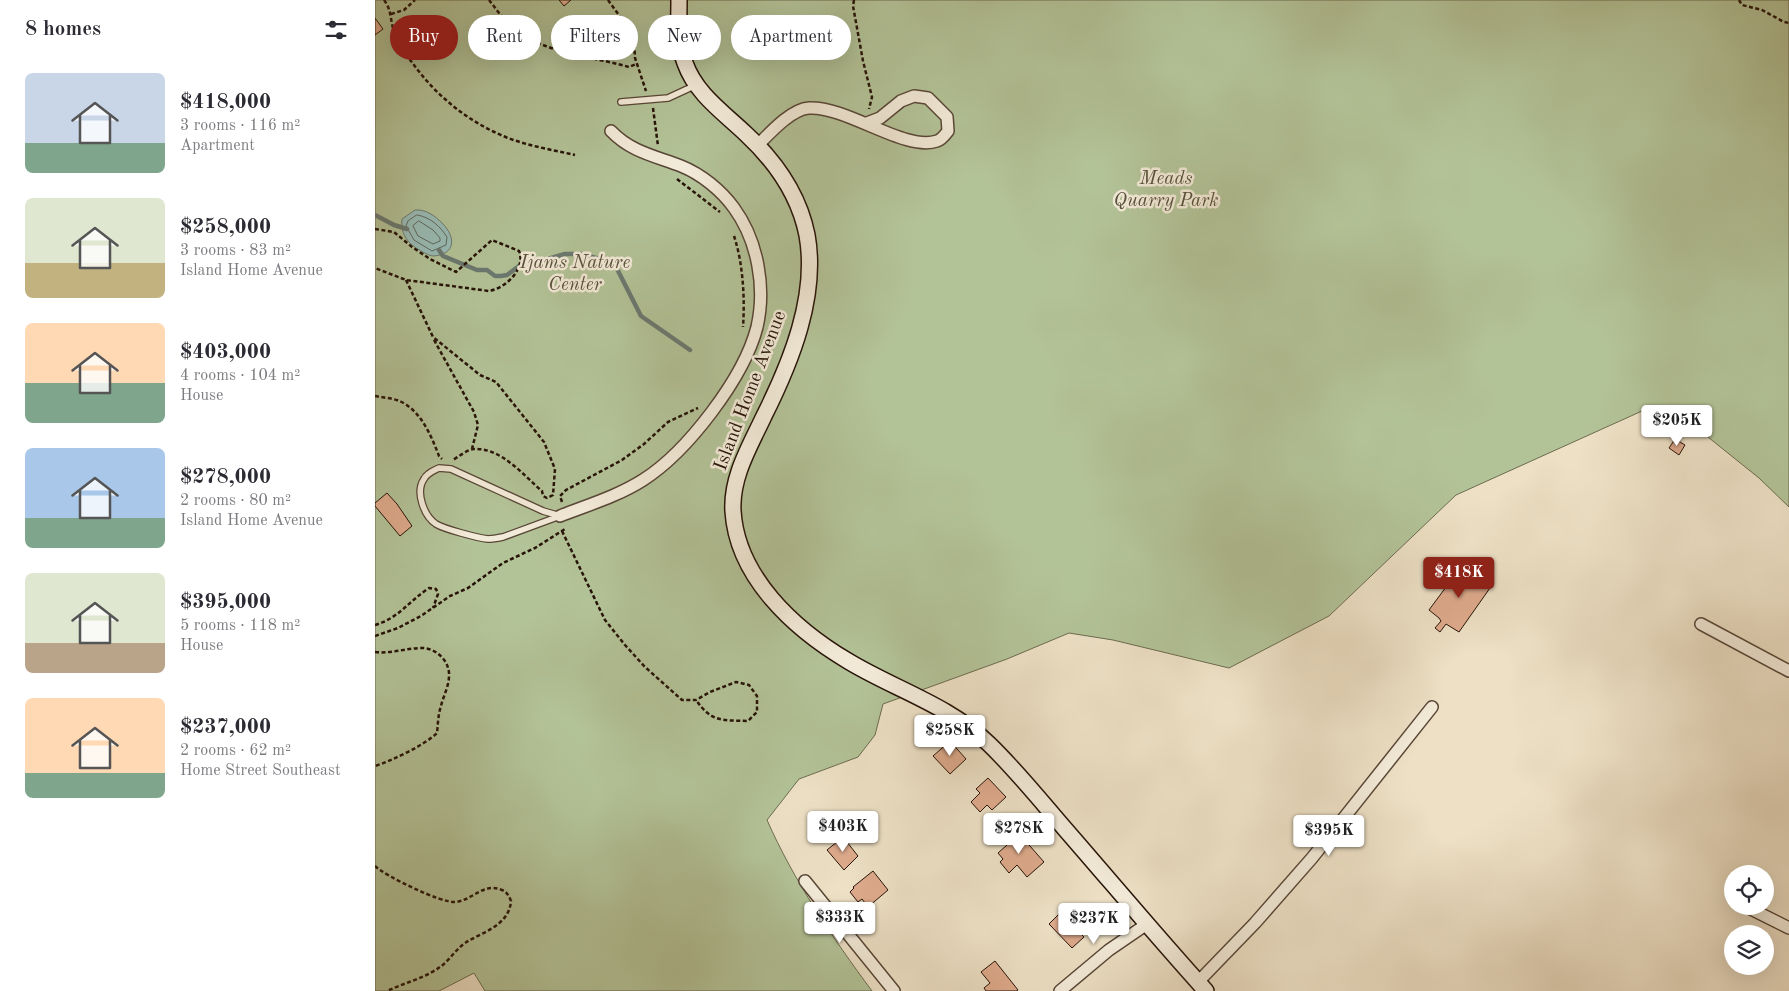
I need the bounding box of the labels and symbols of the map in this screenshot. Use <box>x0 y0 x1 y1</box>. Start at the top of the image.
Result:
park label: Meads Quarry Park <box>1113 170 1219 211</box>
park label: Ijams Nature Center <box>519 254 631 295</box>
street label: Island Home Avenue <box>712 308 790 474</box>
pin: $205K <box>1642 404 1712 447</box>
pin: $418K <box>1424 556 1494 599</box>
pin: $258K <box>915 714 985 757</box>
pin: $403K <box>808 810 878 853</box>
pin: $278K <box>984 812 1054 855</box>
pin: $395K <box>1294 814 1364 857</box>
pin: $333K <box>805 902 875 944</box>
pin: $237K <box>1059 902 1129 945</box>

